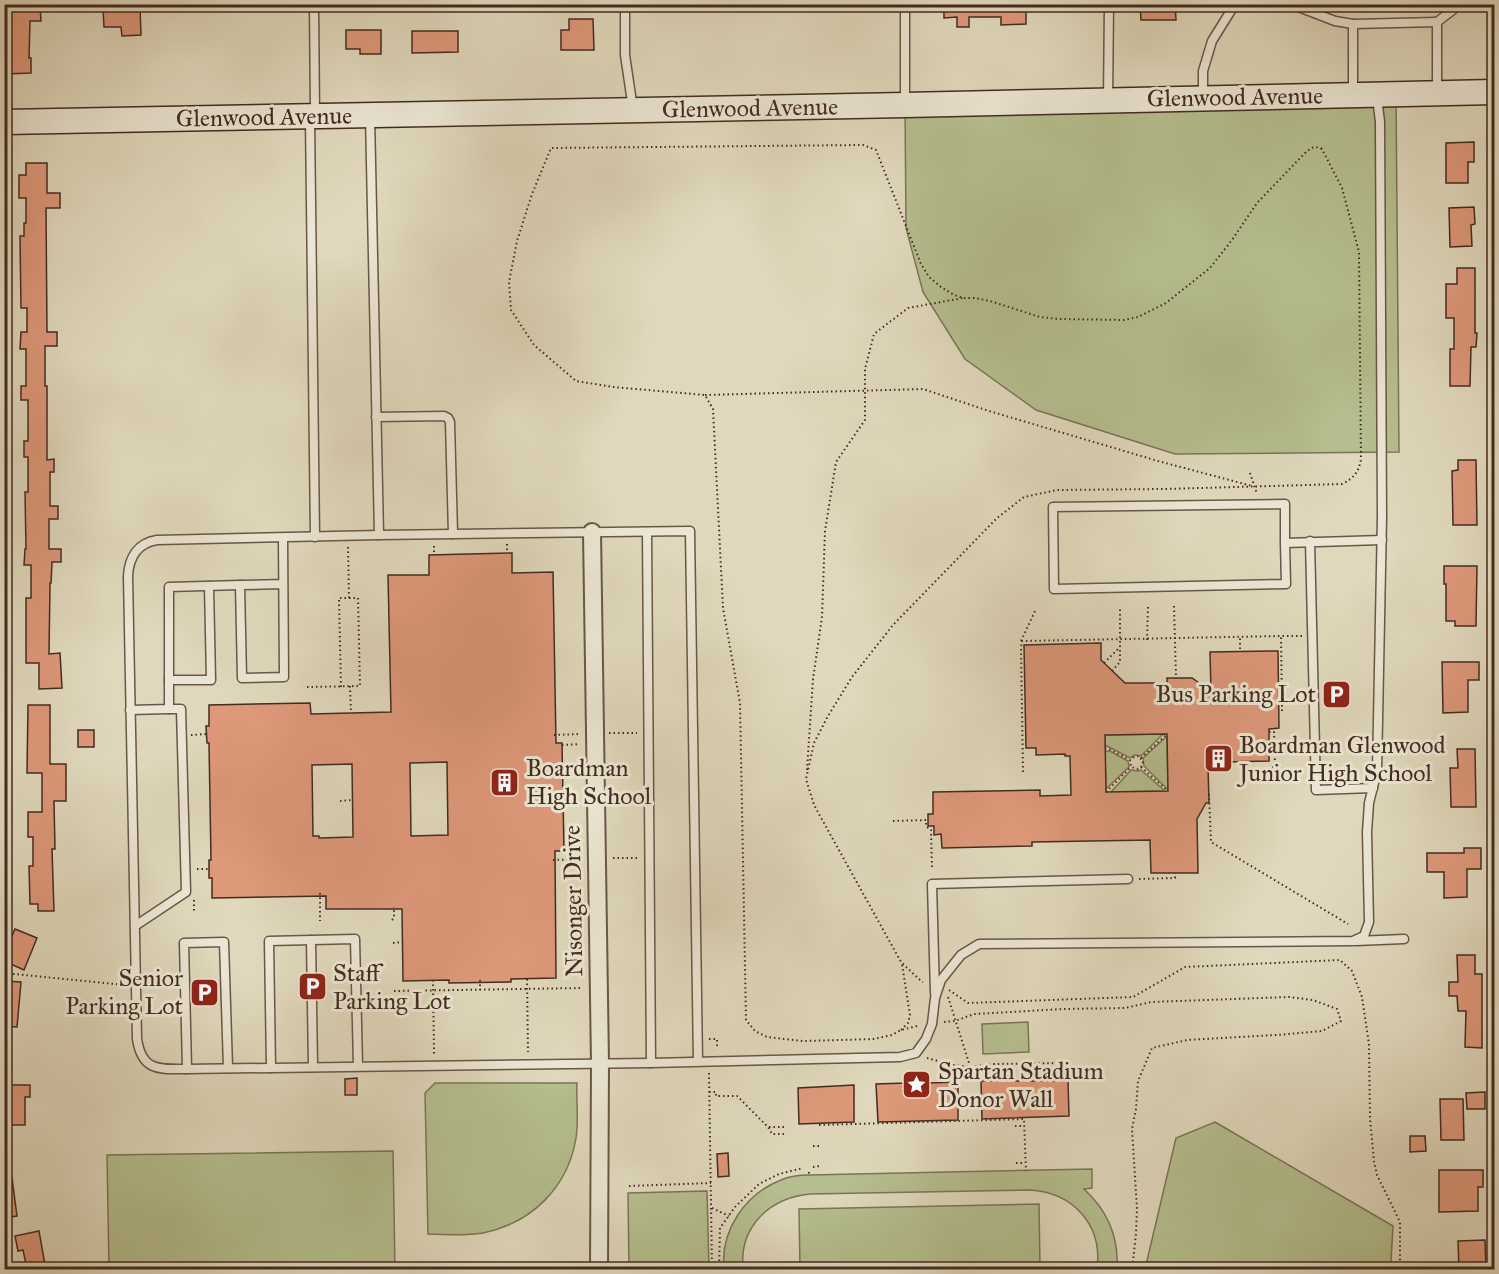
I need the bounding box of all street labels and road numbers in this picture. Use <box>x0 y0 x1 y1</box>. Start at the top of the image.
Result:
street label: Glenwood Avenue <box>1147 80 1323 114</box>
street label: Glenwood Avenue <box>662 91 838 125</box>
street label: Glenwood Avenue <box>176 100 352 134</box>
street label: Nisonger Drive <box>557 825 589 977</box>

